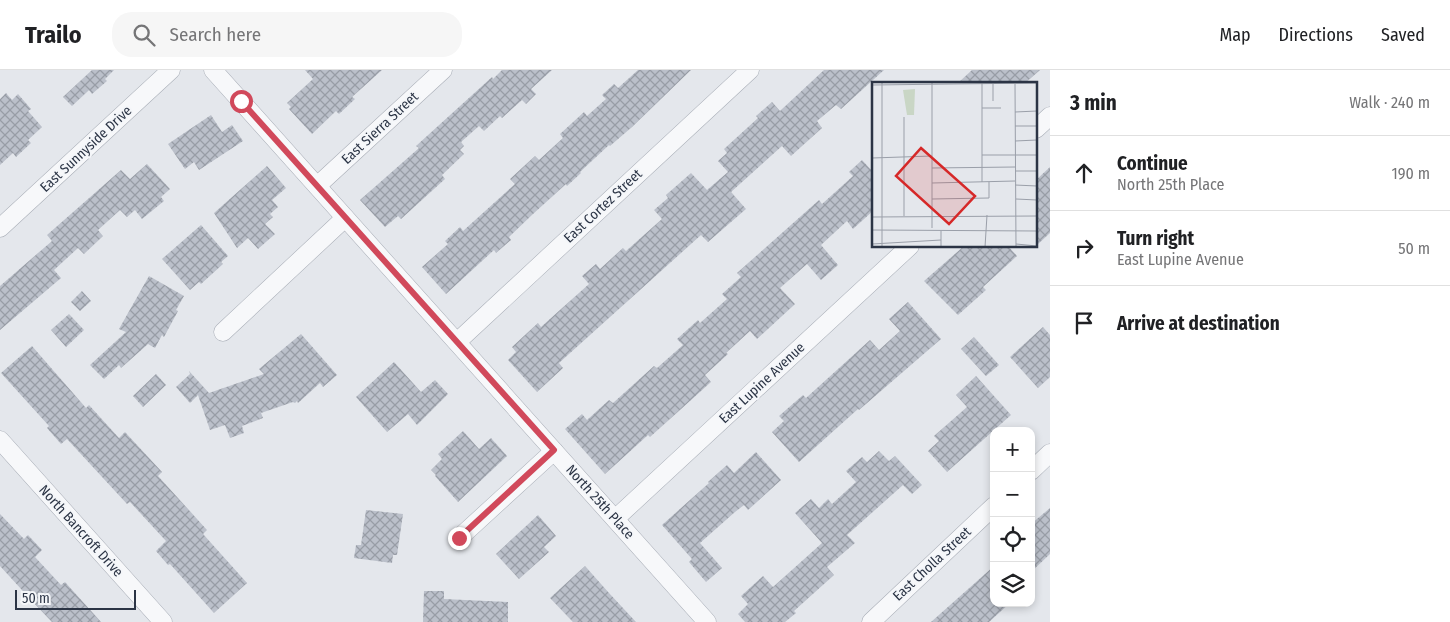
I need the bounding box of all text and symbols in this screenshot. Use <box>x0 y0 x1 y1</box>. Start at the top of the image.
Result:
search box <box>112 12 462 57</box>
text: Trailo <box>25 21 82 49</box>
icon: search <box>130 21 158 49</box>
text: Search here <box>170 23 261 46</box>
text: Map <box>1219 24 1251 46</box>
text: Directions <box>1279 24 1353 46</box>
text: Saved <box>1381 24 1425 46</box>
inset map <box>872 82 1038 248</box>
street label: East Sierra Street <box>338 88 422 168</box>
route start <box>230 90 253 113</box>
text: 3 min <box>1070 90 1117 116</box>
text: Walk · 240 m <box>1349 93 1430 112</box>
street label: East Sunnyside Drive <box>37 102 135 196</box>
text: Continue <box>1117 152 1188 175</box>
icon: ahead <box>1070 159 1098 187</box>
text: 190 m <box>1392 164 1430 183</box>
street label: East Cortez Street <box>560 165 646 246</box>
text: North 25th Place <box>1117 175 1225 194</box>
text: Turn right <box>1117 227 1194 250</box>
icon: right <box>1070 234 1098 262</box>
text: 50 m <box>1398 239 1430 258</box>
text: East Lupine Avenue <box>1117 250 1244 269</box>
icon: arrive <box>1070 309 1098 337</box>
text: Arrive at destination <box>1117 312 1280 335</box>
street label: East Lupine Avenue <box>716 339 808 427</box>
map controls <box>990 427 1035 607</box>
button: + <box>990 427 1035 472</box>
street label: North 25th Place <box>562 461 638 543</box>
button: − <box>990 472 1035 517</box>
street label: North Bancroft Drive <box>35 482 127 580</box>
button: locate <box>990 517 1035 562</box>
street label: East Cholla Street <box>889 523 975 605</box>
route end <box>448 527 471 550</box>
button: layers <box>990 562 1035 607</box>
scale bar <box>15 587 136 610</box>
text: 50 m <box>22 590 50 607</box>

